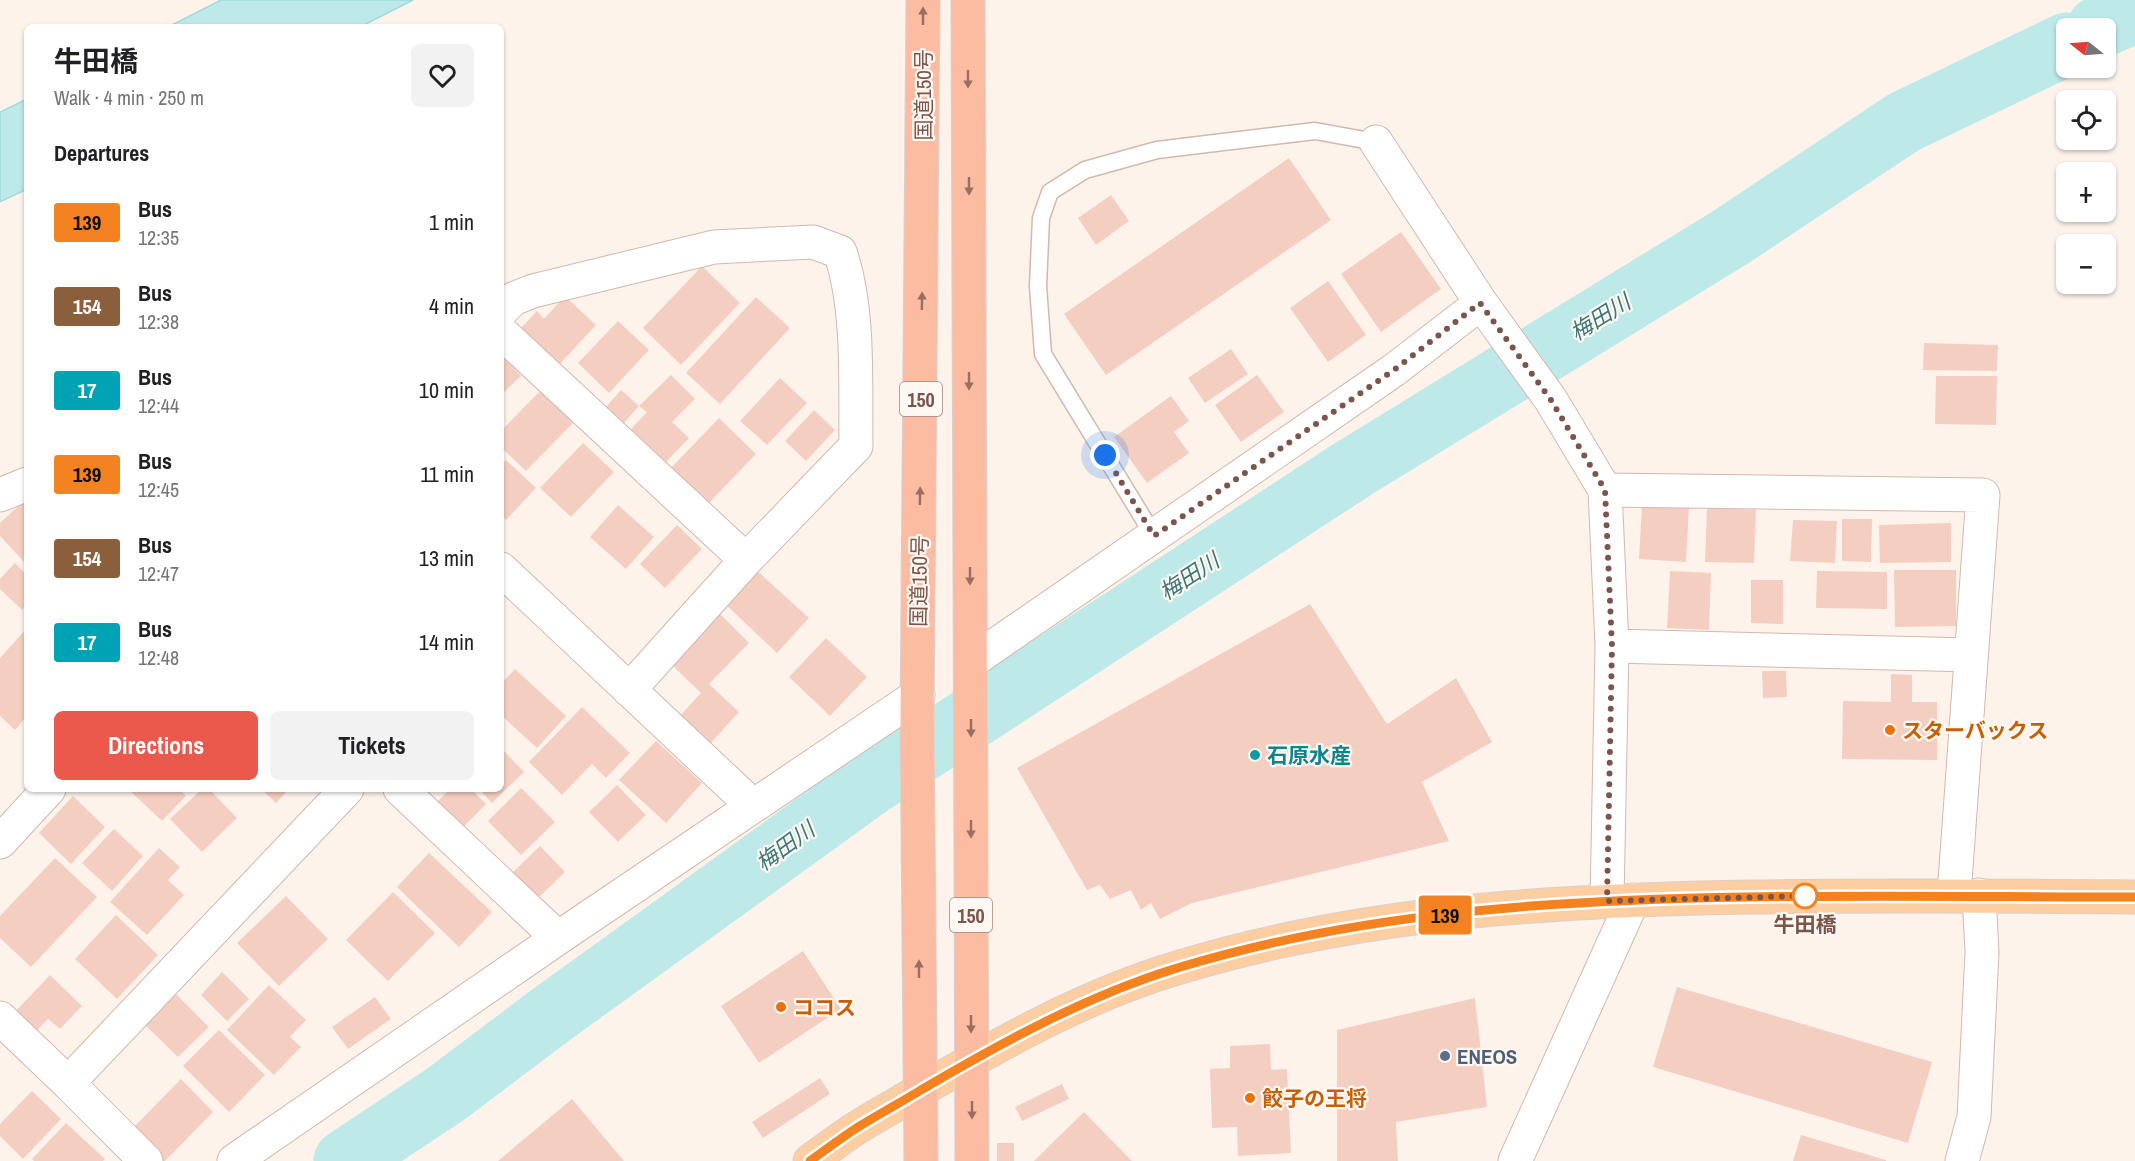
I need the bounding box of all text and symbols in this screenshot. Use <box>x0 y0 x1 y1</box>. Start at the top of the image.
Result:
one-way arrow <box>918 7 928 26</box>
north arrow <box>2056 18 2116 78</box>
map controls <box>2056 18 2116 294</box>
text: 牛田橋 <box>54 42 138 80</box>
button: heart <box>411 44 474 107</box>
street label: 国道150号 <box>909 49 938 141</box>
one-way arrow <box>964 70 973 89</box>
text: Walk · 4 min · 250 m <box>54 84 204 111</box>
button: locate <box>2056 90 2116 150</box>
text: Departures <box>54 138 149 168</box>
button: + <box>2056 162 2116 222</box>
one-way arrow <box>964 176 974 195</box>
text: Bus <box>138 194 172 224</box>
text: 1 min <box>429 207 474 237</box>
text: 139 <box>73 208 101 237</box>
text: 12:35 <box>138 224 179 251</box>
button: − <box>2056 234 2116 294</box>
text: Bus <box>138 278 172 308</box>
water label: 梅田川 <box>1564 286 1638 347</box>
text: 4 min <box>429 291 474 321</box>
text: 154 <box>73 292 101 321</box>
one-way arrow <box>917 292 927 311</box>
text: 12:38 <box>138 308 179 335</box>
text: Bus <box>138 362 172 392</box>
one-way arrow <box>964 371 974 390</box>
text: 10 min <box>419 375 474 405</box>
text: 17 <box>77 376 97 405</box>
road number: 150 <box>900 382 942 416</box>
text: 12:44 <box>138 392 179 419</box>
your location <box>1090 440 1120 470</box>
text: Bus <box>138 446 172 476</box>
text: 11 min <box>420 459 474 489</box>
text: 139 <box>73 460 101 489</box>
text: 12:45 <box>138 476 179 503</box>
one-way arrow <box>915 487 925 506</box>
text: Bus <box>138 530 172 560</box>
street label: 国道150号 <box>904 535 934 627</box>
text: 13 min <box>419 543 474 573</box>
text: 154 <box>73 544 101 573</box>
water label: 梅田川 <box>1153 544 1227 607</box>
text: 12:47 <box>138 560 179 587</box>
one-way arrow <box>965 566 975 585</box>
text: Bus <box>138 614 172 644</box>
text: 14 min <box>419 627 474 657</box>
text: 17 <box>77 628 97 657</box>
text: 12:48 <box>138 644 179 671</box>
button: Directions <box>54 711 258 780</box>
button: Tickets <box>270 711 474 780</box>
place label: スターバックス <box>1902 716 2048 745</box>
one-way arrow <box>966 719 976 738</box>
marker: スターバックス <box>1883 723 1897 737</box>
place label: 石原水産 <box>1267 741 1351 770</box>
marker: 石原水産 <box>1248 748 1262 762</box>
water label: 梅田川 <box>749 813 822 878</box>
one-way arrow <box>966 819 976 838</box>
marker: 牛田橋 <box>1792 883 1818 909</box>
line badge: 139 <box>1410 896 1480 934</box>
road number: 150 <box>950 898 992 932</box>
text: 139 <box>1431 901 1459 930</box>
place label: 牛田橋 <box>1774 910 1837 939</box>
one-way arrow <box>914 960 924 979</box>
place label: ココス <box>793 993 856 1022</box>
marker: ココス <box>774 1000 788 1014</box>
one-way arrow <box>967 1014 976 1033</box>
place label: ENEOS <box>1457 1042 1517 1071</box>
marker: ENEOS <box>1438 1049 1452 1063</box>
place label: 餃子の王将 <box>1262 1084 1367 1113</box>
marker: 餃子の王将 <box>1243 1091 1257 1105</box>
one-way arrow <box>967 1101 977 1120</box>

